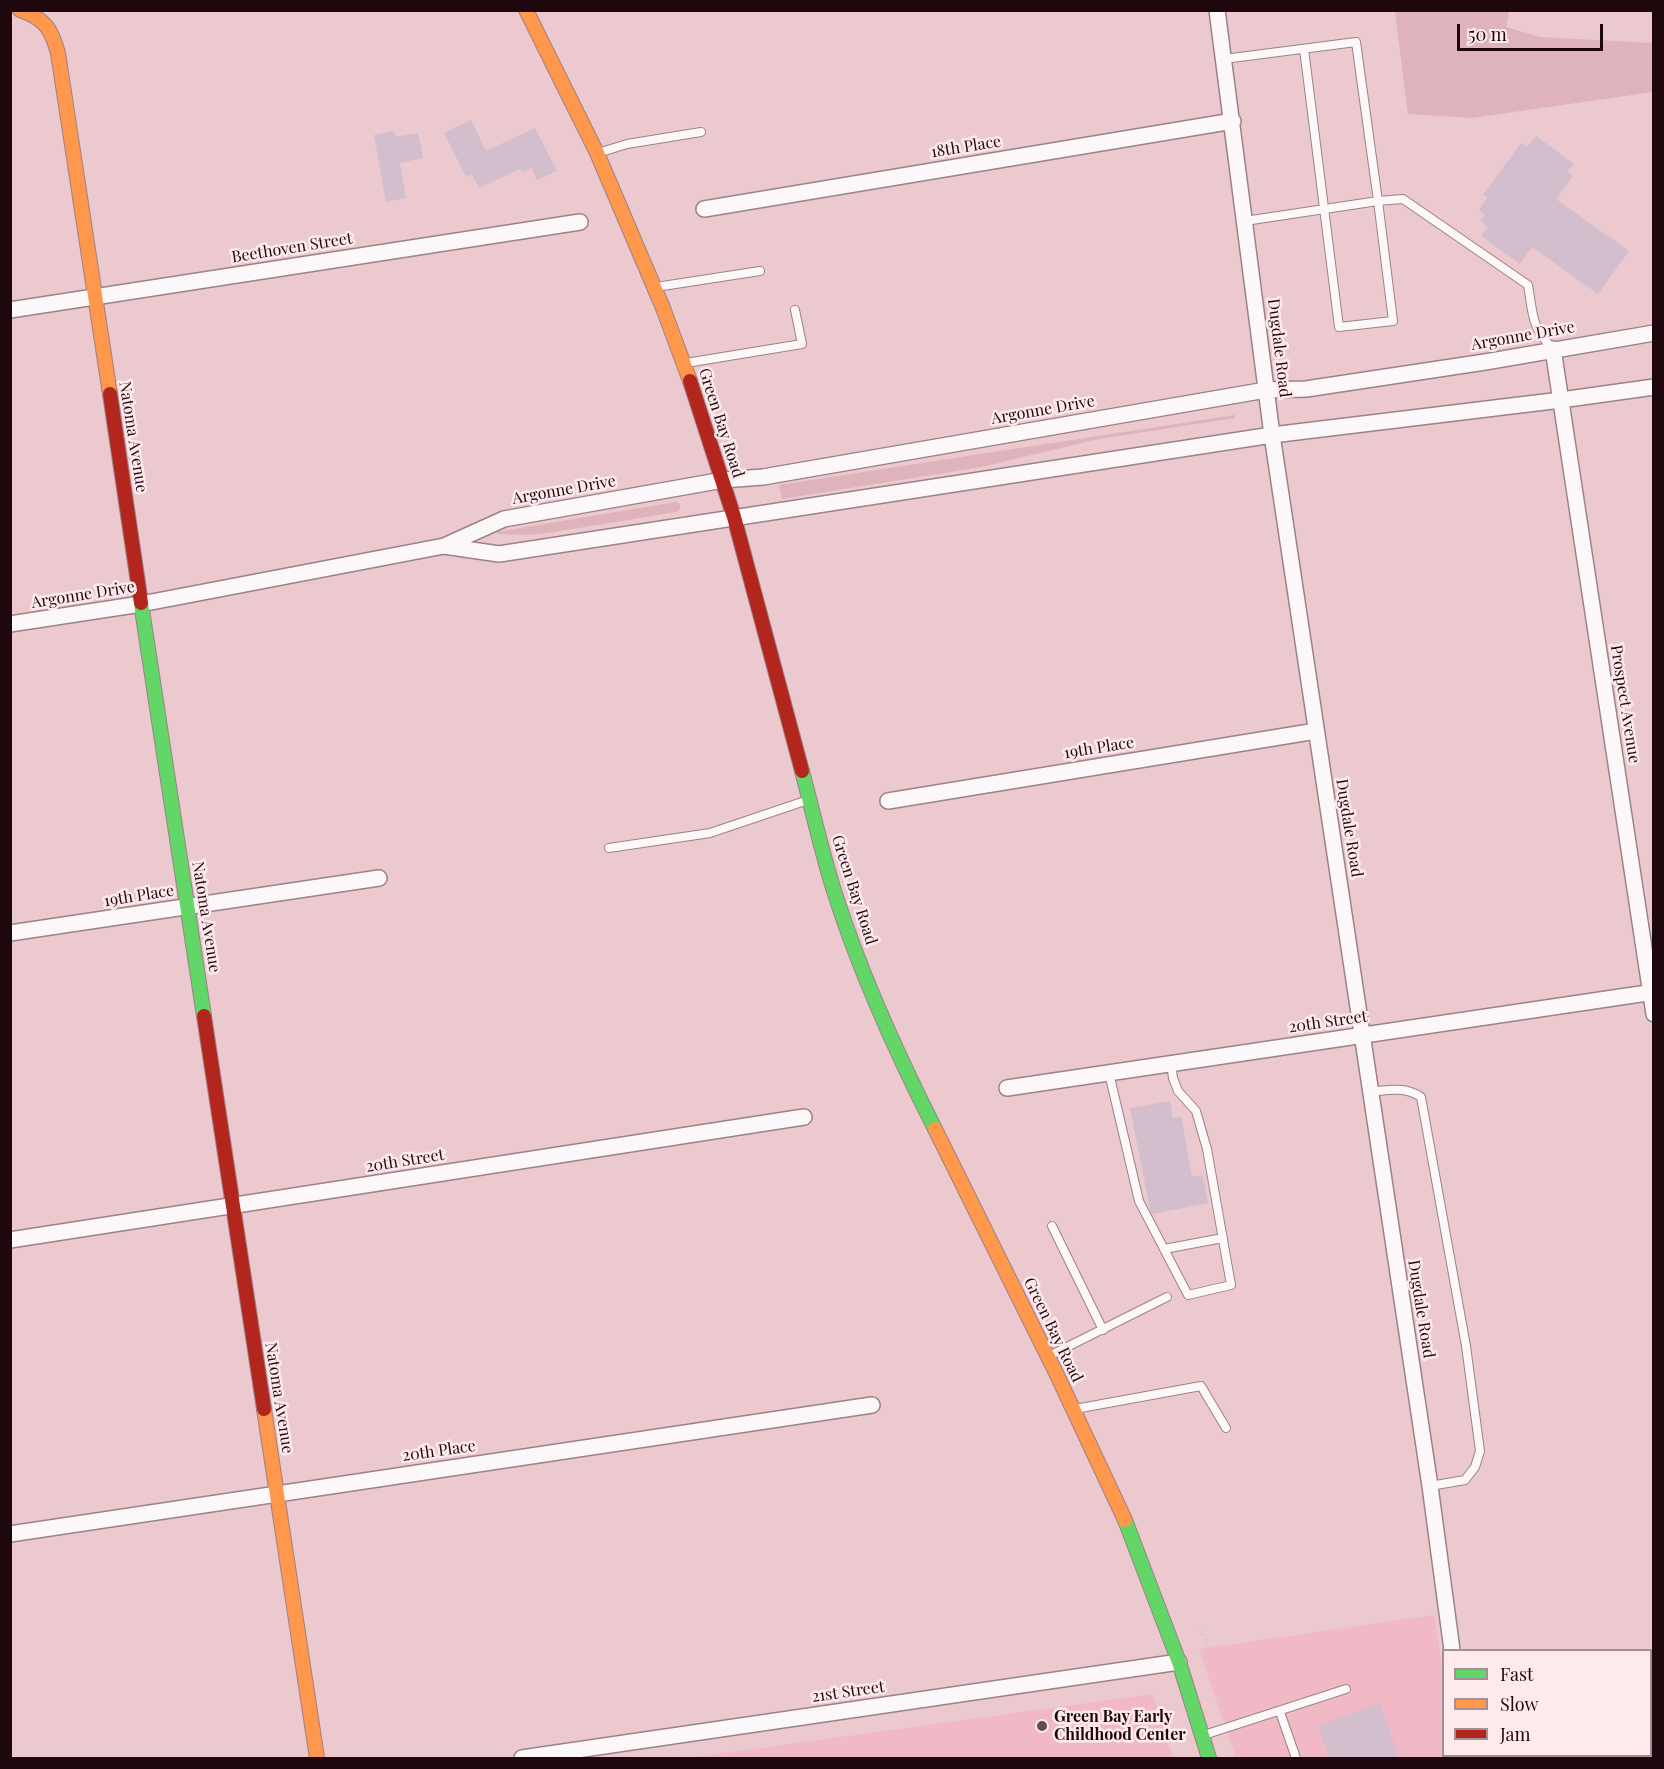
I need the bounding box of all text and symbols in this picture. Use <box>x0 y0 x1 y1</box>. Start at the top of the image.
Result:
scale bar <box>1460 12 1606 50</box>
text: 50 m <box>1468 22 1507 46</box>
street label: 18th Place <box>929 132 1003 162</box>
street label: Beethoven Street <box>230 229 354 267</box>
street label: Dugdale Road <box>1263 298 1295 398</box>
street label: Argonne Drive <box>1470 317 1576 355</box>
street label: Green Bay Road <box>694 366 748 480</box>
street label: Natoma Avenue <box>115 380 151 494</box>
street label: Argonne Drive <box>990 391 1096 429</box>
street label: Argonne Drive <box>511 471 617 509</box>
street label: Argonne Drive <box>30 577 136 613</box>
street label: Prospect Avenue <box>1606 643 1644 765</box>
street label: 19th Place <box>1063 733 1135 763</box>
street label: Dugdale Road <box>1332 777 1366 879</box>
street label: Green Bay Road <box>827 833 881 947</box>
street label: Natoma Avenue <box>188 860 224 974</box>
street label: 19th Place <box>103 881 175 911</box>
street label: 20th Street <box>1287 1007 1369 1037</box>
street label: 20th Street <box>364 1145 446 1177</box>
street label: Dugdale Road <box>1404 1258 1438 1360</box>
street label: Green Bay Road <box>1019 1275 1087 1385</box>
street label: Natoma Avenue <box>261 1341 297 1455</box>
street label: 20th Place <box>401 1436 477 1466</box>
legend <box>1442 1649 1652 1757</box>
text: Fast <box>1500 1662 1533 1686</box>
street label: 21st Street <box>810 1677 886 1707</box>
text: Slow <box>1500 1692 1538 1716</box>
place label: Green Bay Early Childhood Center <box>1054 1707 1186 1745</box>
marker: Green Bay Early Childhood Center <box>1035 1719 1049 1733</box>
text: Jam <box>1500 1722 1530 1746</box>

